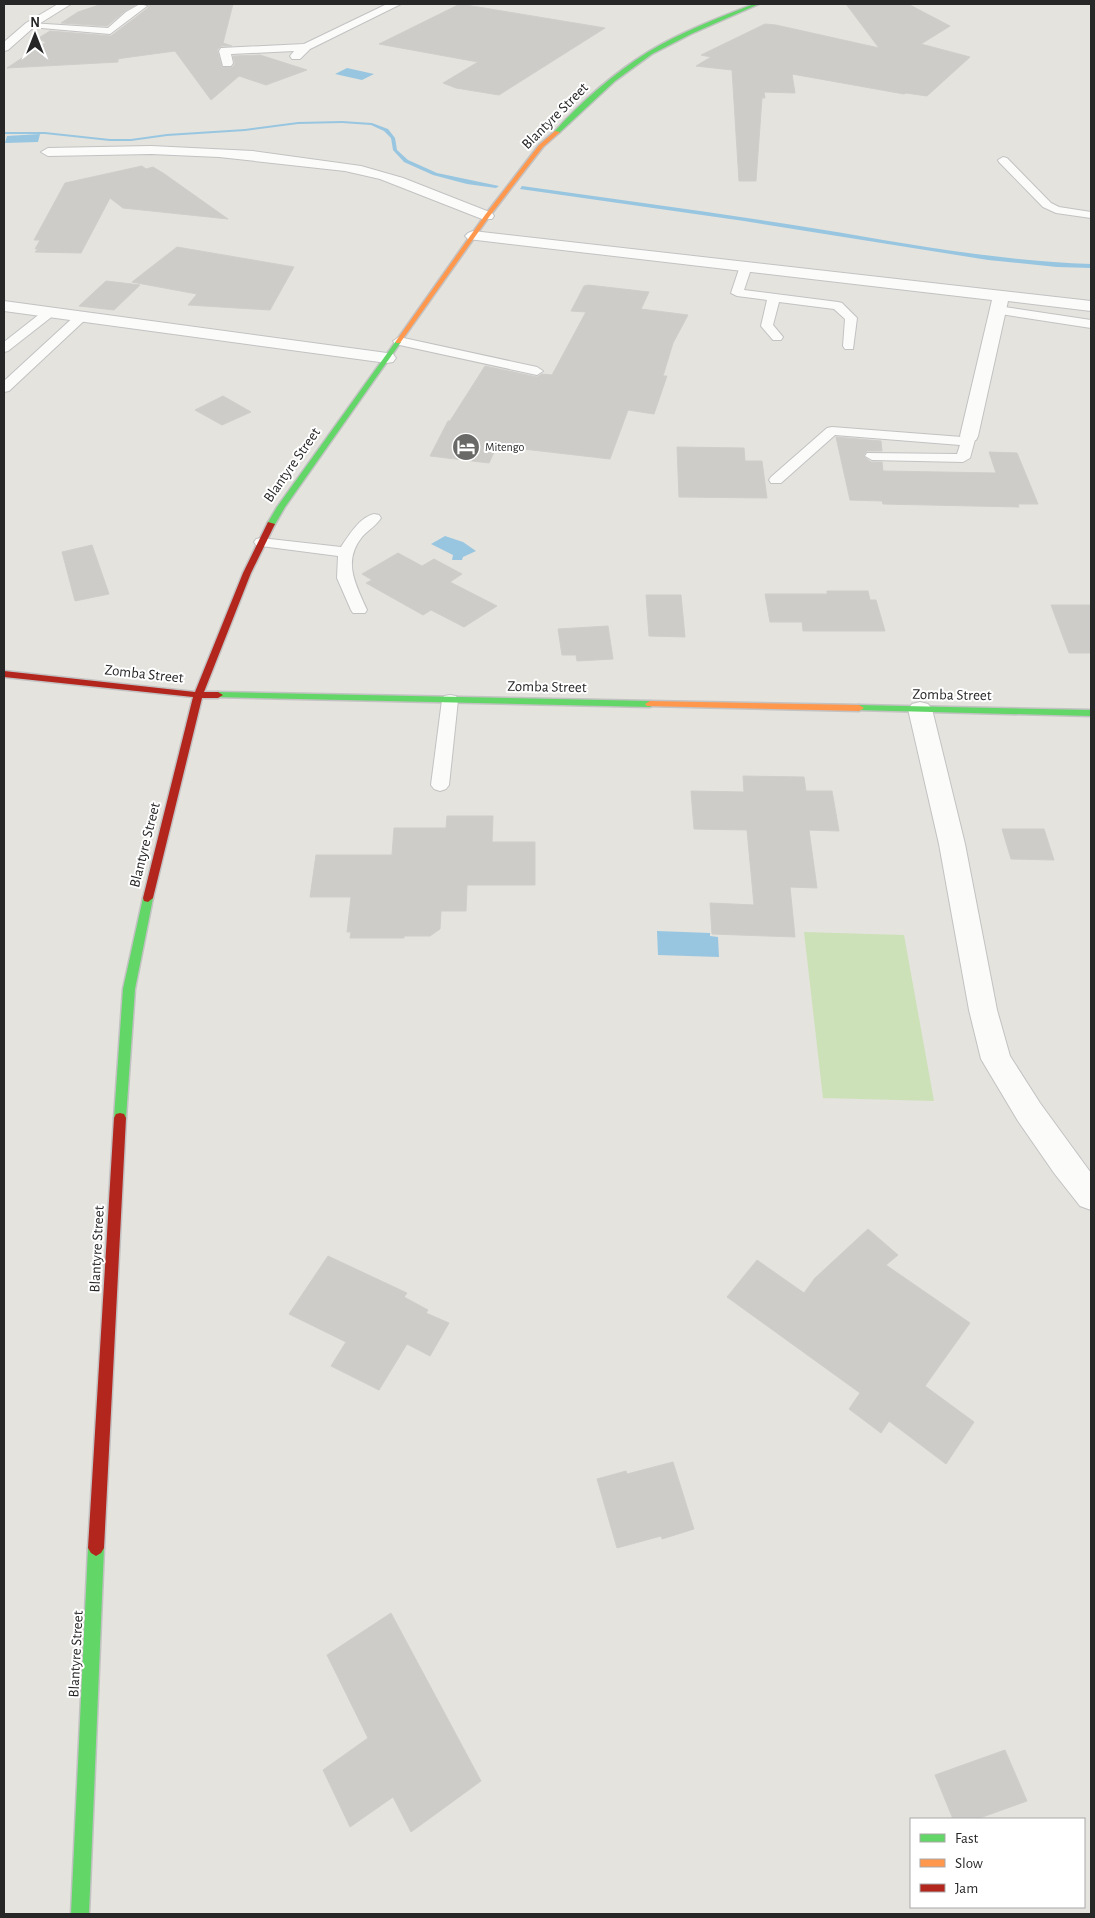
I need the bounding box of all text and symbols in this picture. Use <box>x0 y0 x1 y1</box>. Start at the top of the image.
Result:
north arrow <box>10 10 60 60</box>
text: N <box>30 16 40 30</box>
street label: Blantyre Street <box>519 80 591 152</box>
street label: Blantyre Street <box>261 425 323 505</box>
hotel icon: Mitengo <box>451 432 481 462</box>
place label: Mitengo <box>485 441 525 453</box>
street label: Zomba Street <box>104 662 184 686</box>
street label: Zomba Street <box>507 679 587 695</box>
street label: Zomba Street <box>912 687 992 703</box>
street label: Blantyre Street <box>127 801 163 889</box>
street label: Blantyre Street <box>87 1205 107 1293</box>
street label: Blantyre Street <box>66 1610 86 1698</box>
legend <box>910 1818 1085 1908</box>
text: Fast <box>955 1831 979 1846</box>
text: Slow <box>955 1856 983 1871</box>
text: Jam <box>955 1881 978 1896</box>

